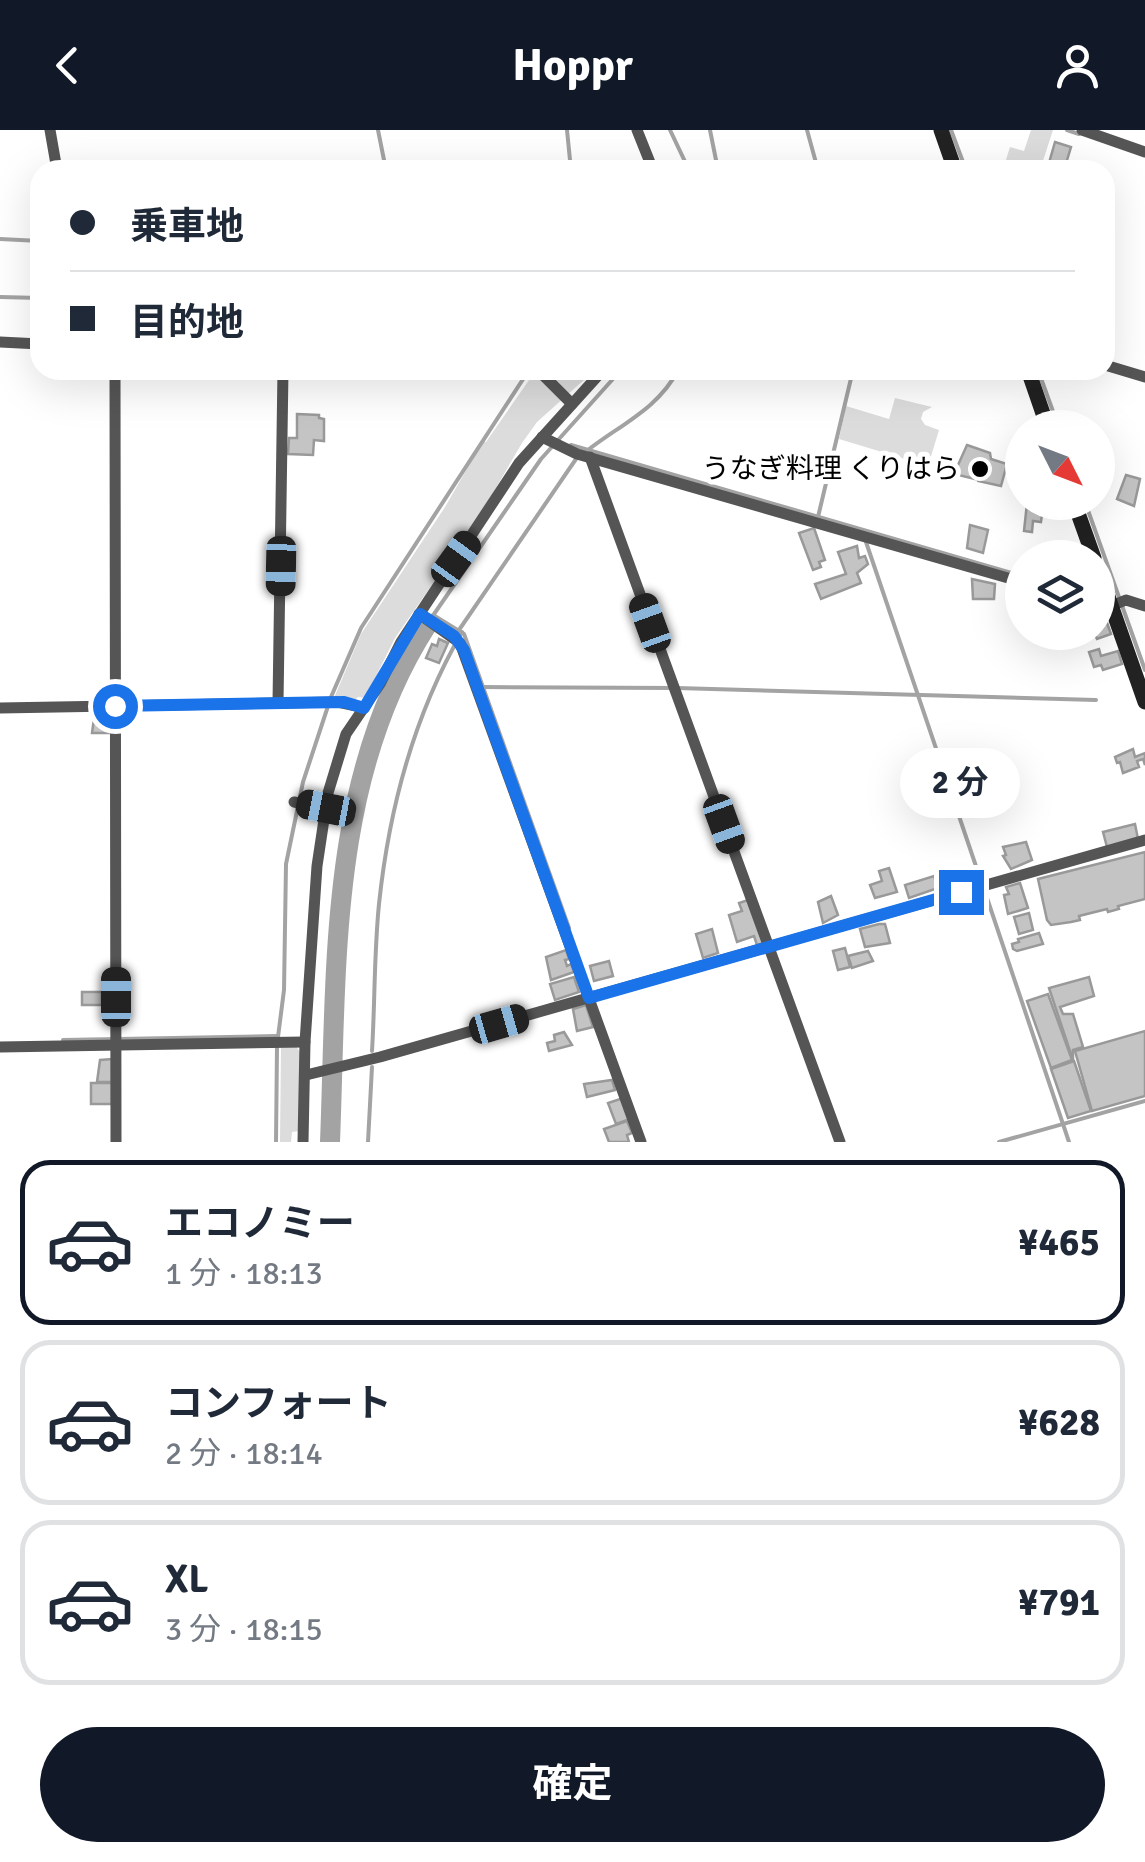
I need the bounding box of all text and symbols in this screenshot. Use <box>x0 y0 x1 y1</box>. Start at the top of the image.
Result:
icon: back <box>40 38 95 93</box>
text: Hoppr <box>512 38 633 93</box>
icon: person <box>1050 38 1105 93</box>
text: 乗車地 <box>130 203 244 250</box>
text: 目的地 <box>130 299 244 346</box>
north arrow <box>1005 410 1115 520</box>
map controls <box>1005 410 1115 650</box>
place label: うなぎ料理 くりはら <box>702 452 960 486</box>
marker: うなぎ料理 くりはら <box>969 458 991 480</box>
car <box>426 526 486 592</box>
car <box>265 536 297 596</box>
button: layers <box>1005 540 1115 650</box>
car <box>626 590 674 656</box>
route start <box>93 684 138 729</box>
callout: 2 分 <box>901 747 1021 817</box>
text: 2 分 <box>932 763 988 802</box>
car <box>294 788 358 828</box>
car <box>700 791 748 857</box>
route end <box>939 870 984 915</box>
car <box>101 967 131 1027</box>
car <box>466 1001 532 1047</box>
icon: car <box>45 1198 135 1288</box>
text: エコノミー <box>165 1200 355 1247</box>
text: ¥465 <box>1018 1219 1100 1266</box>
text: 1 分 · 18:13 <box>165 1254 323 1293</box>
icon: car <box>45 1378 135 1468</box>
text: コンフォート <box>165 1380 392 1427</box>
text: ¥628 <box>1018 1399 1100 1446</box>
text: 2 分 · 18:14 <box>165 1434 323 1473</box>
text: XL <box>165 1556 208 1603</box>
icon: car <box>45 1558 135 1648</box>
text: ¥791 <box>1018 1579 1100 1626</box>
text: 3 分 · 18:15 <box>165 1610 323 1649</box>
button: 確定 <box>40 1727 1105 1842</box>

